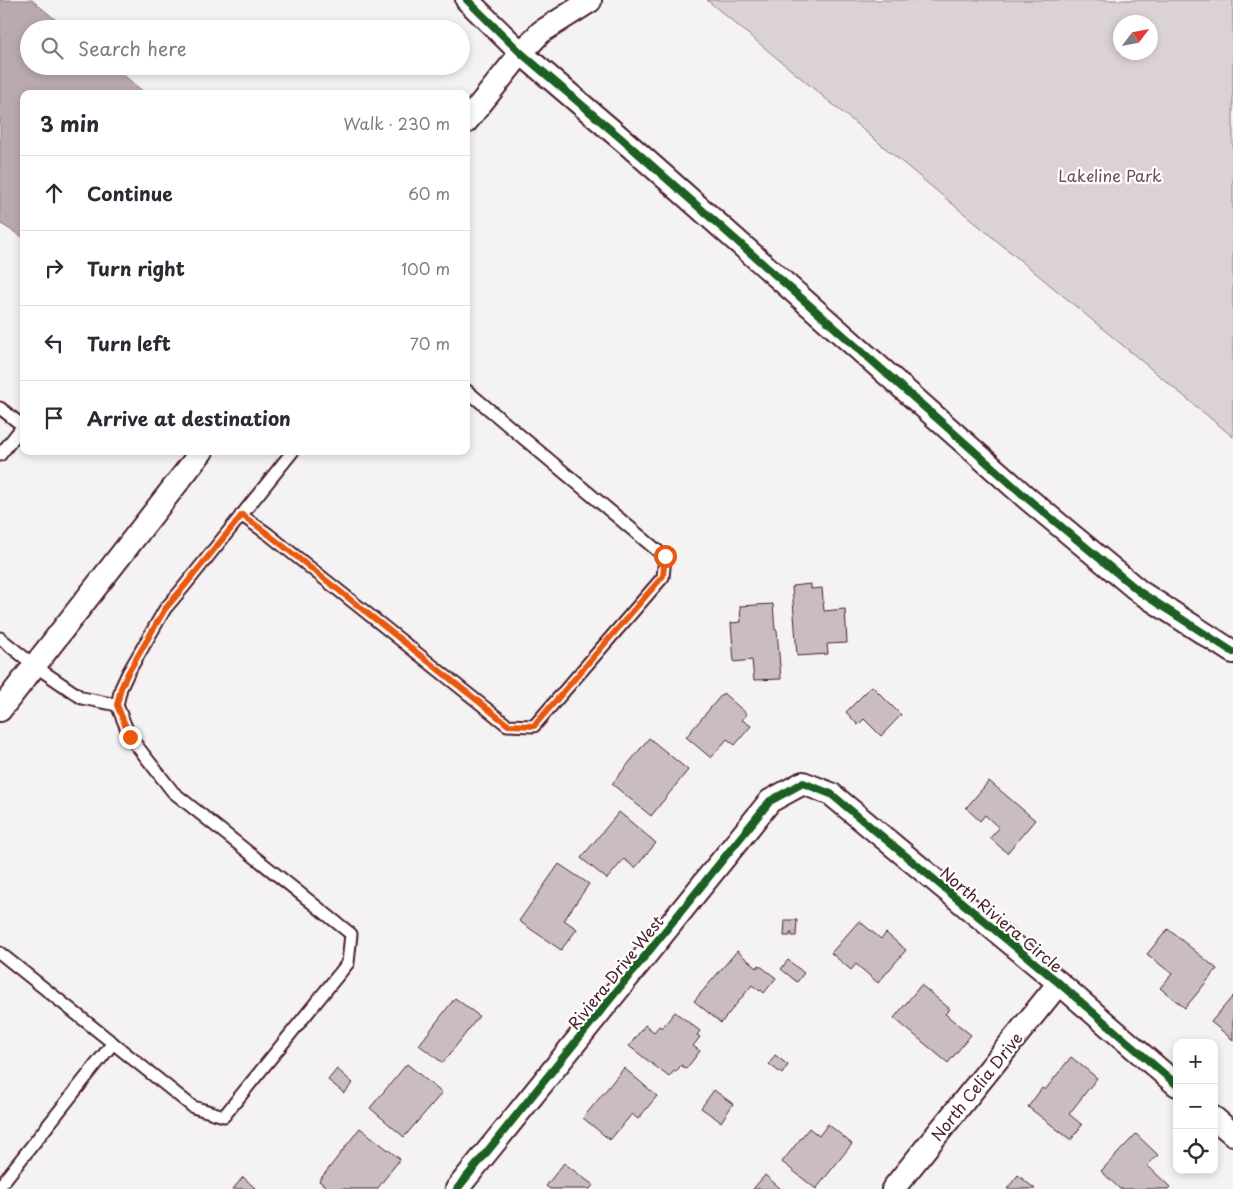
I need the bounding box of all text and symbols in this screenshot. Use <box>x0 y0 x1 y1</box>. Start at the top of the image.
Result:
north arrow <box>1113 15 1158 60</box>
search box <box>20 20 470 75</box>
icon: search <box>38 34 66 62</box>
text: Search here <box>78 34 187 62</box>
text: 3 min <box>40 107 99 139</box>
text: Walk · 230 m <box>343 111 450 135</box>
park label: Lakeline Park <box>1058 163 1162 187</box>
icon: ahead <box>40 179 68 207</box>
text: Continue <box>87 179 173 207</box>
text: 60 m <box>408 181 450 205</box>
icon: right <box>40 254 68 282</box>
text: Turn right <box>87 254 185 282</box>
text: 100 m <box>401 256 450 280</box>
icon: left <box>40 329 68 357</box>
text: Turn left <box>87 329 171 357</box>
text: 70 m <box>410 331 450 355</box>
icon: arrive <box>40 404 68 432</box>
text: Arrive at destination <box>87 404 291 432</box>
route start <box>654 545 677 568</box>
route end <box>119 726 142 749</box>
street label: North Riviera Circle <box>935 860 1069 978</box>
street label: Riviera Drive West <box>561 910 669 1034</box>
street label: North Celia Drive <box>924 1026 1028 1146</box>
map controls <box>1173 1039 1218 1174</box>
button: + <box>1173 1039 1218 1084</box>
button: − <box>1173 1084 1218 1129</box>
button: locate <box>1173 1129 1218 1174</box>

